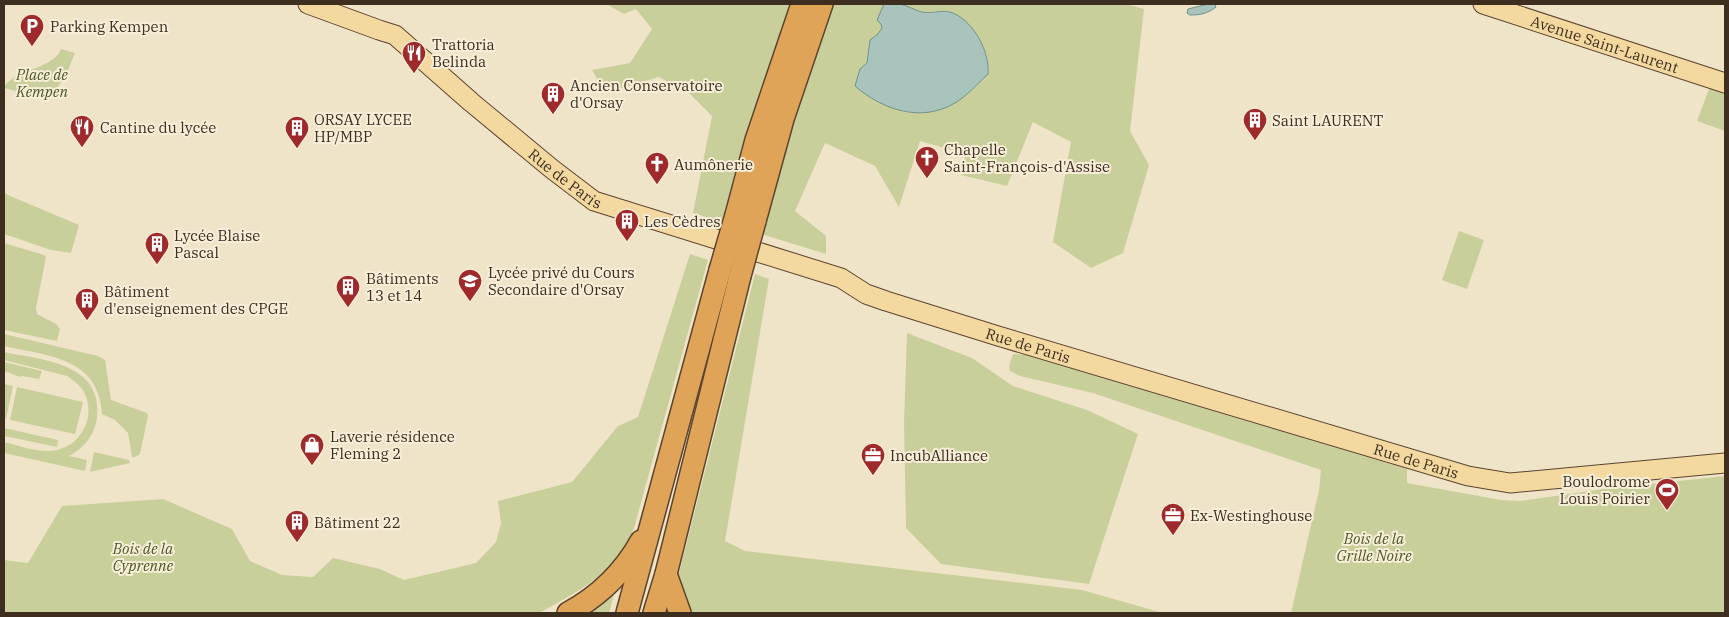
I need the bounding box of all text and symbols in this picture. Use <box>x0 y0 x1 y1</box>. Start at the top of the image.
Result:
street label: Avenue Saint-Laurent <box>1528 11 1681 77</box>
parking icon: Parking Kempen <box>19 13 45 47</box>
place label: Parking Kempen <box>50 17 169 36</box>
place label: Trattoria Belinda <box>432 35 495 71</box>
restaurant icon: Trattoria Belinda <box>401 40 427 74</box>
park label: Place de Kempen <box>15 65 68 101</box>
place label: Ancien Conservatoire d'Orsay <box>570 76 723 112</box>
building icon: Ancien Conservatoire d'Orsay <box>540 81 566 115</box>
building icon: Saint LAURENT <box>1242 107 1268 141</box>
place label: ORSAY LYCEE HP/MBP <box>314 110 412 146</box>
place label: Saint LAURENT <box>1272 111 1383 130</box>
restaurant icon: Cantine du lycée <box>69 114 95 148</box>
building icon: ORSAY LYCEE HP/MBP <box>284 115 310 149</box>
place label: Cantine du lycée <box>100 118 216 137</box>
place label: Chapelle Saint-François-d'Assise <box>944 140 1110 176</box>
street label: Rue de Paris <box>525 144 604 212</box>
church icon: Chapelle Saint-François-d'Assise <box>914 145 940 179</box>
church icon: Aumônerie <box>644 151 670 185</box>
place label: Aumônerie <box>674 155 753 174</box>
building icon: Les Cèdres <box>614 208 640 242</box>
place label: Les Cèdres <box>644 212 721 231</box>
place label: Lycée Blaise Pascal <box>174 226 260 262</box>
building icon: Lycée Blaise Pascal <box>144 231 170 265</box>
place label: Lycée privé du Cours Secondaire d'Orsay <box>488 263 635 299</box>
school or university icon: Lycée privé du Cours Secondaire d'Orsay <box>457 268 483 302</box>
place label: Bâtiments 13 et 14 <box>366 269 439 305</box>
building icon: Bâtiments 13 et 14 <box>335 274 361 308</box>
place label: Bâtiment d'enseignement des CPGE <box>104 282 288 318</box>
building icon: Bâtiment d'enseignement des CPGE <box>74 287 100 321</box>
street label: Rue de Paris <box>983 323 1073 367</box>
place label: Laverie résidence Fleming 2 <box>330 427 455 463</box>
shop icon: Laverie résidence Fleming 2 <box>299 432 325 466</box>
street label: Rue de Paris <box>1372 439 1461 482</box>
office icon: IncubAlliance <box>860 442 886 476</box>
place label: IncubAlliance <box>890 446 988 465</box>
place label: Boulodrome Louis Poirier <box>1560 472 1650 508</box>
sports icon: Boulodrome Louis Poirier <box>1654 477 1680 511</box>
office icon: Ex-Westinghouse <box>1160 502 1186 536</box>
place label: Ex-Westinghouse <box>1190 506 1312 525</box>
building icon: Bâtiment 22 <box>284 509 310 543</box>
place label: Bâtiment 22 <box>314 513 401 532</box>
park label: Bois de la Grille Noire <box>1336 529 1412 565</box>
park label: Bois de la Cyprenne <box>112 539 174 575</box>

